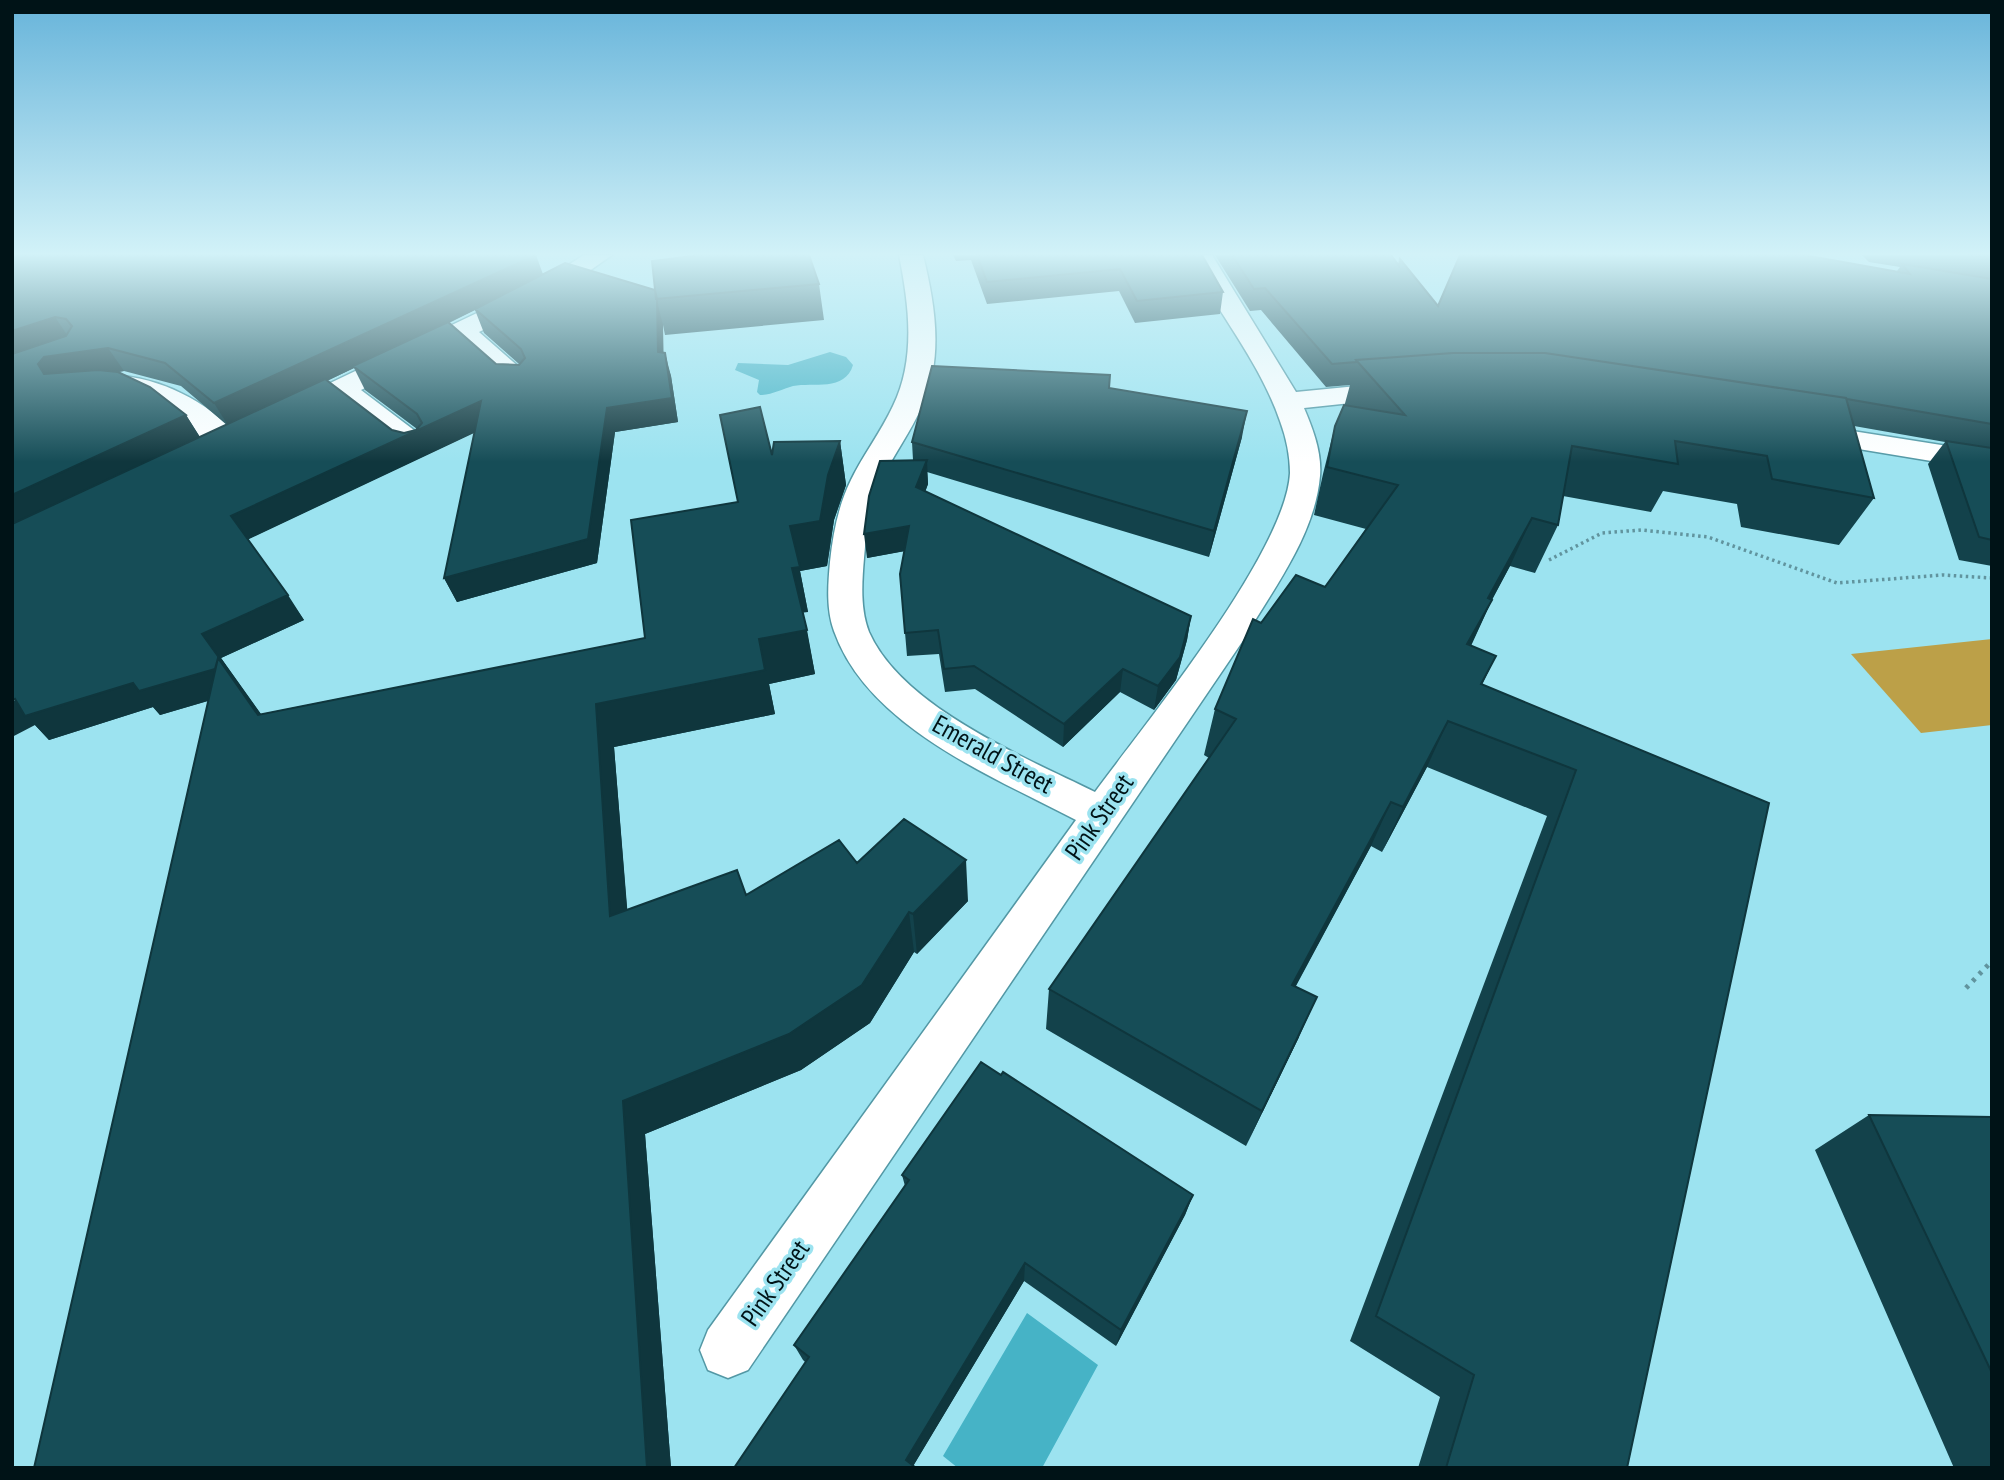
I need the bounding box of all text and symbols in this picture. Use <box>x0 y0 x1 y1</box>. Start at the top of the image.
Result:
street label: Emerald Street <box>927 707 1059 800</box>
street label: Pink Street <box>1057 767 1140 866</box>
street label: Pink Street <box>733 1233 816 1332</box>

